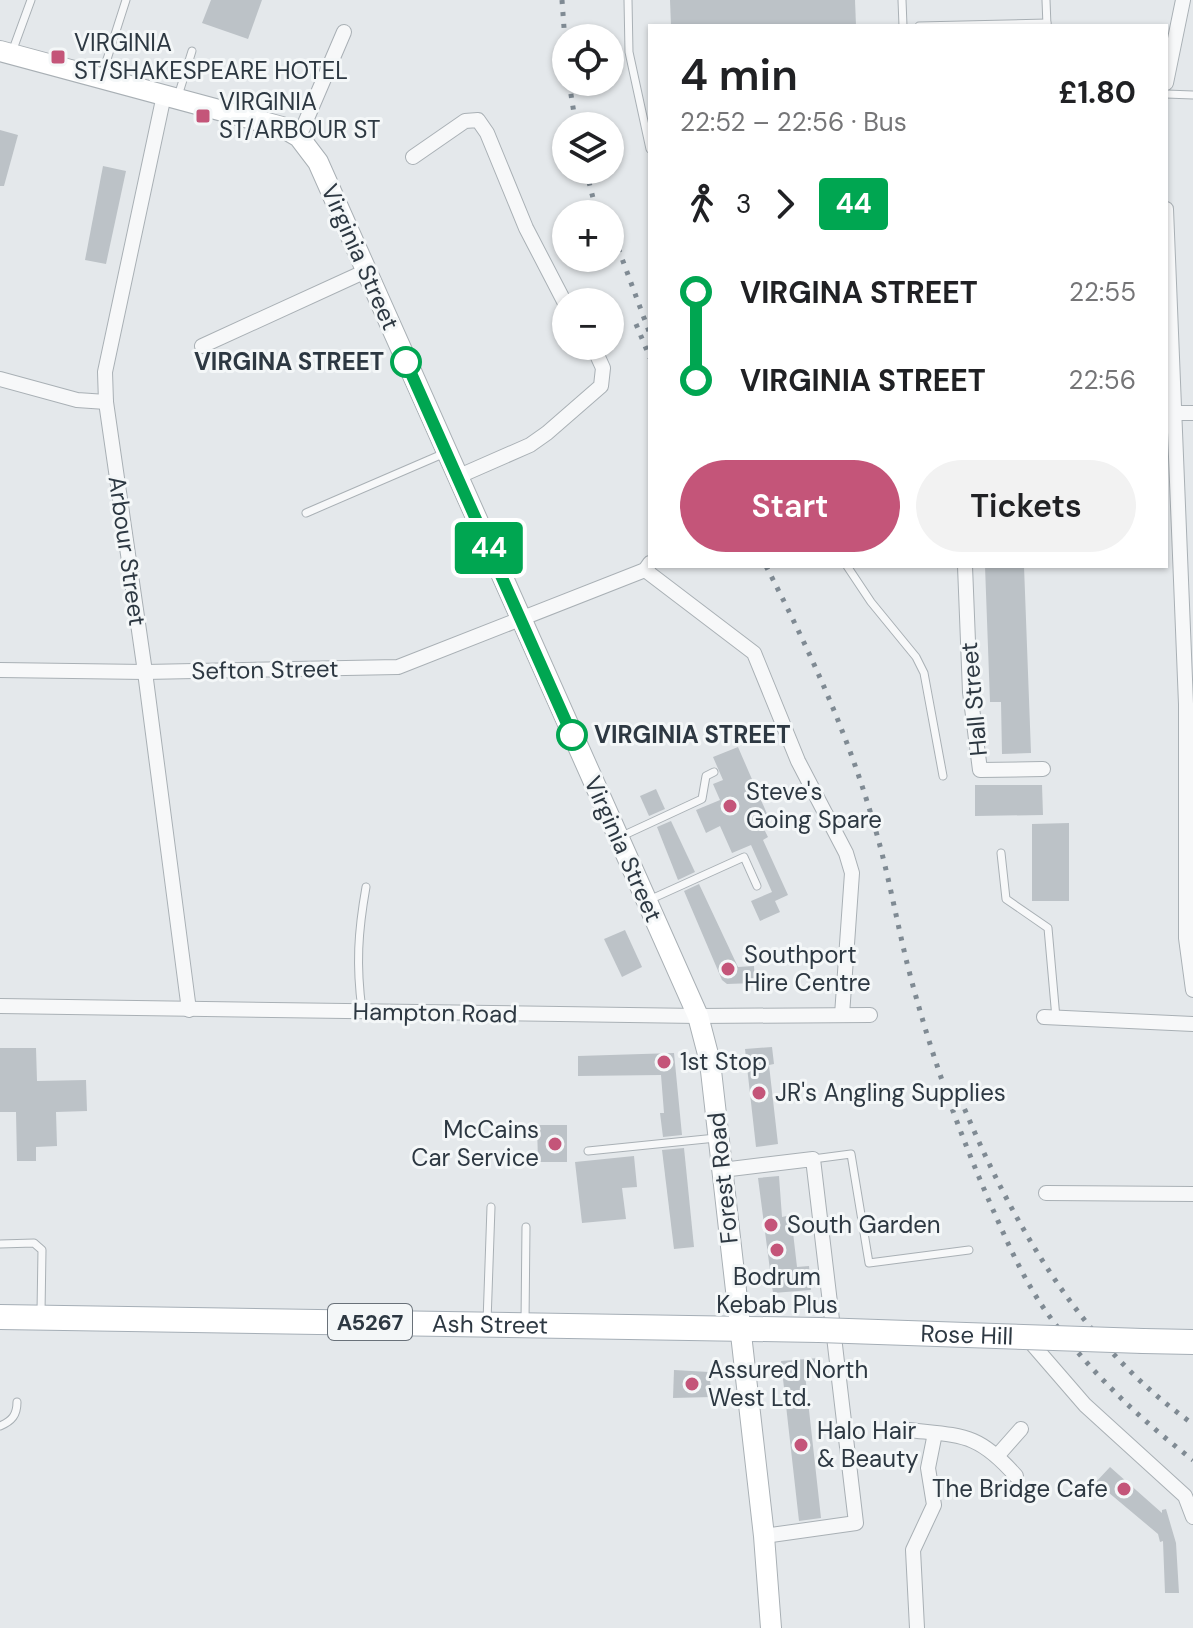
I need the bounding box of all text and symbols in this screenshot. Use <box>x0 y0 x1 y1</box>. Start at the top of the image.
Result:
map controls <box>552 24 624 360</box>
button: locate <box>552 24 624 96</box>
place label: VIRGINIA ST/SHAKESPEARE HOTEL <box>74 27 348 86</box>
text: 4 min <box>680 46 798 104</box>
marker: VIRGINIA ST/SHAKESPEARE HOTEL <box>49 48 67 66</box>
text: £1.80 <box>1059 73 1136 112</box>
place label: VIRGINIA ST/ARBOUR ST <box>219 86 381 145</box>
text: 22:52 – 22:56 · Bus <box>680 105 907 139</box>
marker: VIRGINIA ST/ARBOUR ST <box>194 107 212 125</box>
button: layers <box>552 112 624 184</box>
street label: Virginia Street <box>314 179 406 335</box>
icon: walk <box>680 182 724 226</box>
icon: forward <box>763 182 807 226</box>
text: 44 <box>835 185 872 222</box>
text: 3 <box>736 187 751 221</box>
button: + <box>552 200 624 272</box>
text: VIRGINA STREET <box>740 273 978 312</box>
text: 22:55 <box>1069 275 1136 309</box>
button: − <box>552 288 624 360</box>
place label: VIRGINA STREET <box>194 346 384 377</box>
marker: VIRGINA STREET <box>391 347 421 377</box>
text: VIRGINIA STREET <box>740 361 986 400</box>
text: 22:56 <box>1069 363 1136 397</box>
button: Start <box>680 460 900 552</box>
button: Tickets <box>916 460 1136 552</box>
street label: Arbour Street <box>102 474 153 628</box>
line badge: 44 <box>453 522 525 574</box>
text: 44 <box>471 529 507 566</box>
street label: Hall Street <box>953 641 994 757</box>
street label: Sefton Street <box>191 653 339 686</box>
place label: VIRGINIA STREET <box>594 719 791 750</box>
marker: VIRGINIA STREET <box>557 720 587 750</box>
street label: Virginia Street <box>577 771 669 927</box>
place label: Steve's Going Spare <box>746 776 882 835</box>
marker: Steve's Going Spare <box>721 797 739 815</box>
place label: Southport Hire Centre <box>744 939 871 998</box>
marker: Southport Hire Centre <box>719 960 737 978</box>
street label: Hampton Road <box>352 996 518 1029</box>
place label: 1st Stop <box>680 1046 767 1077</box>
marker: 1st Stop <box>655 1053 673 1071</box>
place label: JR's Angling Supplies <box>775 1077 1006 1108</box>
marker: JR's Angling Supplies <box>750 1084 768 1102</box>
street label: Forest Road <box>700 1111 745 1245</box>
place label: McCains Car Service <box>411 1114 539 1173</box>
marker: McCains Car Service <box>546 1135 564 1153</box>
place label: South Garden <box>787 1209 941 1240</box>
marker: South Garden <box>762 1216 780 1234</box>
marker: Bodrum Kebab Plus <box>768 1241 786 1259</box>
place label: Bodrum Kebab Plus <box>716 1261 838 1320</box>
road number: A5267 <box>328 1304 412 1340</box>
street label: Ash Street <box>432 1308 548 1341</box>
street label: Rose Hill <box>920 1317 1014 1352</box>
place label: Assured North West Ltd. <box>708 1354 868 1413</box>
marker: Assured North West Ltd. <box>683 1375 701 1393</box>
place label: Halo Hair & Beauty <box>817 1415 919 1474</box>
marker: Halo Hair & Beauty <box>792 1436 810 1454</box>
place label: The Bridge Cafe <box>932 1473 1108 1504</box>
marker: The Bridge Cafe <box>1115 1480 1133 1498</box>

